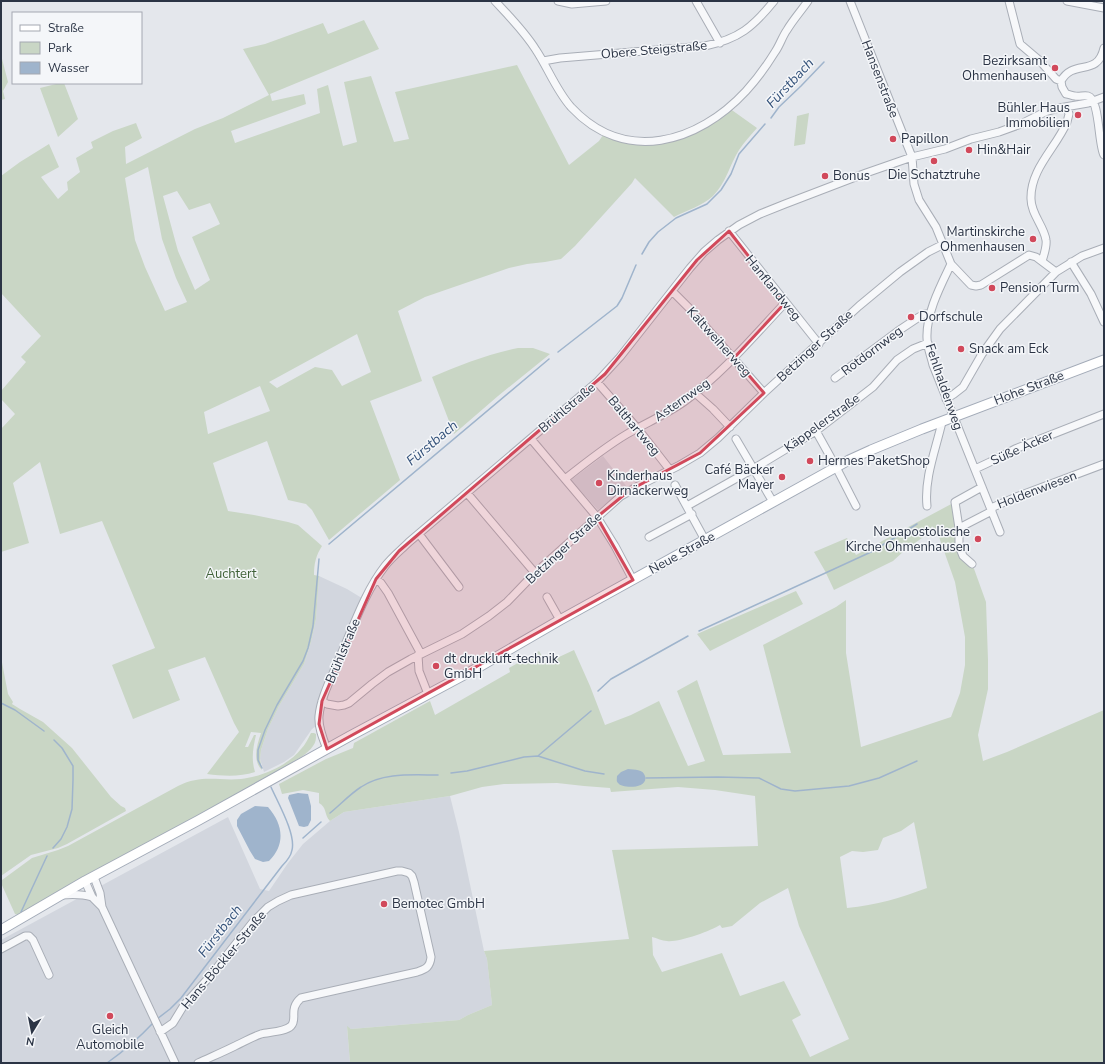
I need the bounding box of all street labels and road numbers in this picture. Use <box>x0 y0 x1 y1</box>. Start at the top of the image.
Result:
street label: Obere Steigstraße <box>600 36 708 64</box>
street label: Hansenstraße <box>857 38 903 121</box>
street label: Hanflandweg <box>741 251 805 325</box>
street label: Kaltweiherweg <box>683 303 755 381</box>
street label: Betzinger Straße <box>773 306 857 386</box>
street label: Rotdornweg <box>838 322 906 380</box>
street label: Fehlhaldenweg <box>921 341 967 433</box>
street label: Hohe Straße <box>991 366 1067 410</box>
street label: Asternweg <box>650 374 714 426</box>
street label: Brühlstraße <box>535 379 599 437</box>
street label: Käppelerstraße <box>781 389 864 457</box>
street label: Balthartweg <box>604 392 664 460</box>
street label: Süße Äcker <box>987 425 1057 470</box>
street label: Holdenwiesen <box>994 467 1080 513</box>
street label: Betzinger Straße <box>522 508 606 588</box>
street label: Neue Straße <box>646 527 718 579</box>
street label: Brühlstraße <box>321 616 365 686</box>
street label: Hans-Böckler-Straße <box>177 907 271 1013</box>

